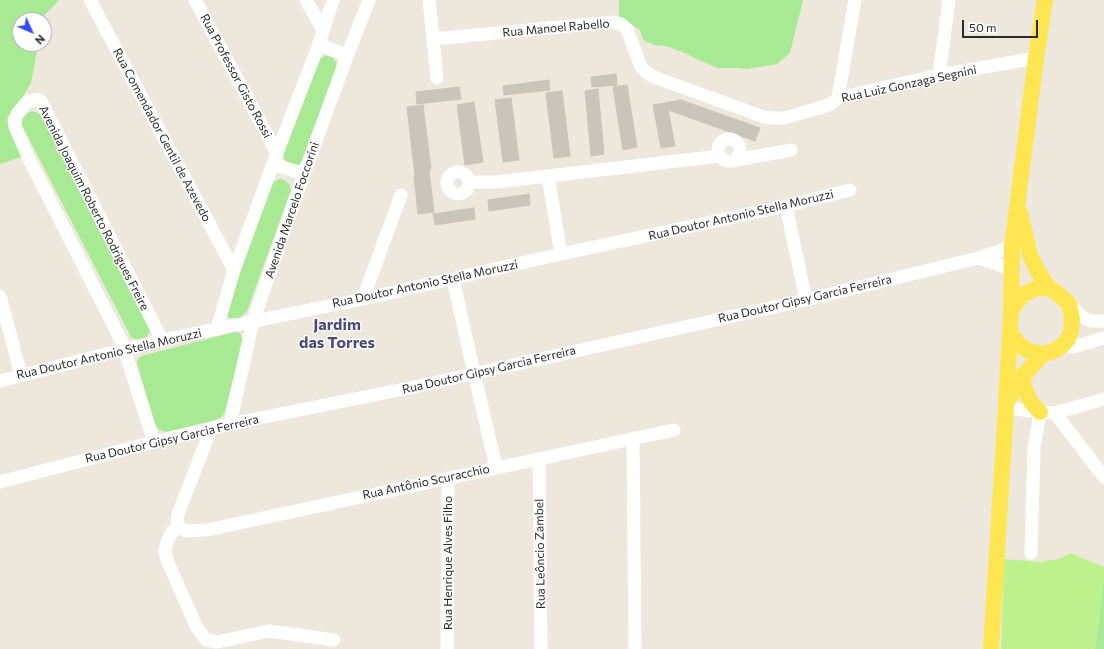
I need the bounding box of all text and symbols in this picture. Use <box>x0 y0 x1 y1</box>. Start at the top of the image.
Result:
street label: Rua Professor Gisto Rossi <box>197 11 275 141</box>
north arrow <box>12 12 52 52</box>
scale bar <box>964 12 1040 38</box>
street label: Rua Manoel Rabello <box>502 16 610 40</box>
text: 50 m <box>969 20 997 34</box>
text: N <box>33 32 48 47</box>
street label: Rua Comendador Gentil de Azevedo <box>110 46 214 224</box>
street label: Rua Luiz Gonzaga Segnini <box>840 63 978 105</box>
street label: Avenida Joaquim Roberto Rodrigues Freire <box>36 103 152 313</box>
street label: Avenida Marcelo Foccorini <box>262 140 322 280</box>
street label: Rua Doutor Antonio Stella Moruzzi <box>647 187 835 243</box>
street label: Rua Doutor Antonio Stella Moruzzi <box>331 257 519 311</box>
street label: Rua Doutor Gipsy Garcia Ferreira <box>717 272 893 326</box>
district label: Jardim das Torres <box>299 315 375 353</box>
street label: Rua Doutor Antonio Stella Moruzzi <box>15 326 203 382</box>
street label: Rua Doutor Gipsy Garcia Ferreira <box>401 343 577 397</box>
street label: Rua Doutor Gipsy Garcia Ferreira <box>84 412 260 466</box>
street label: Rua Antônio Scuracchio <box>361 461 491 503</box>
street label: Rua Henrique Alves Filho <box>441 496 455 630</box>
street label: Rua Leôncio Zambel <box>532 499 548 609</box>

